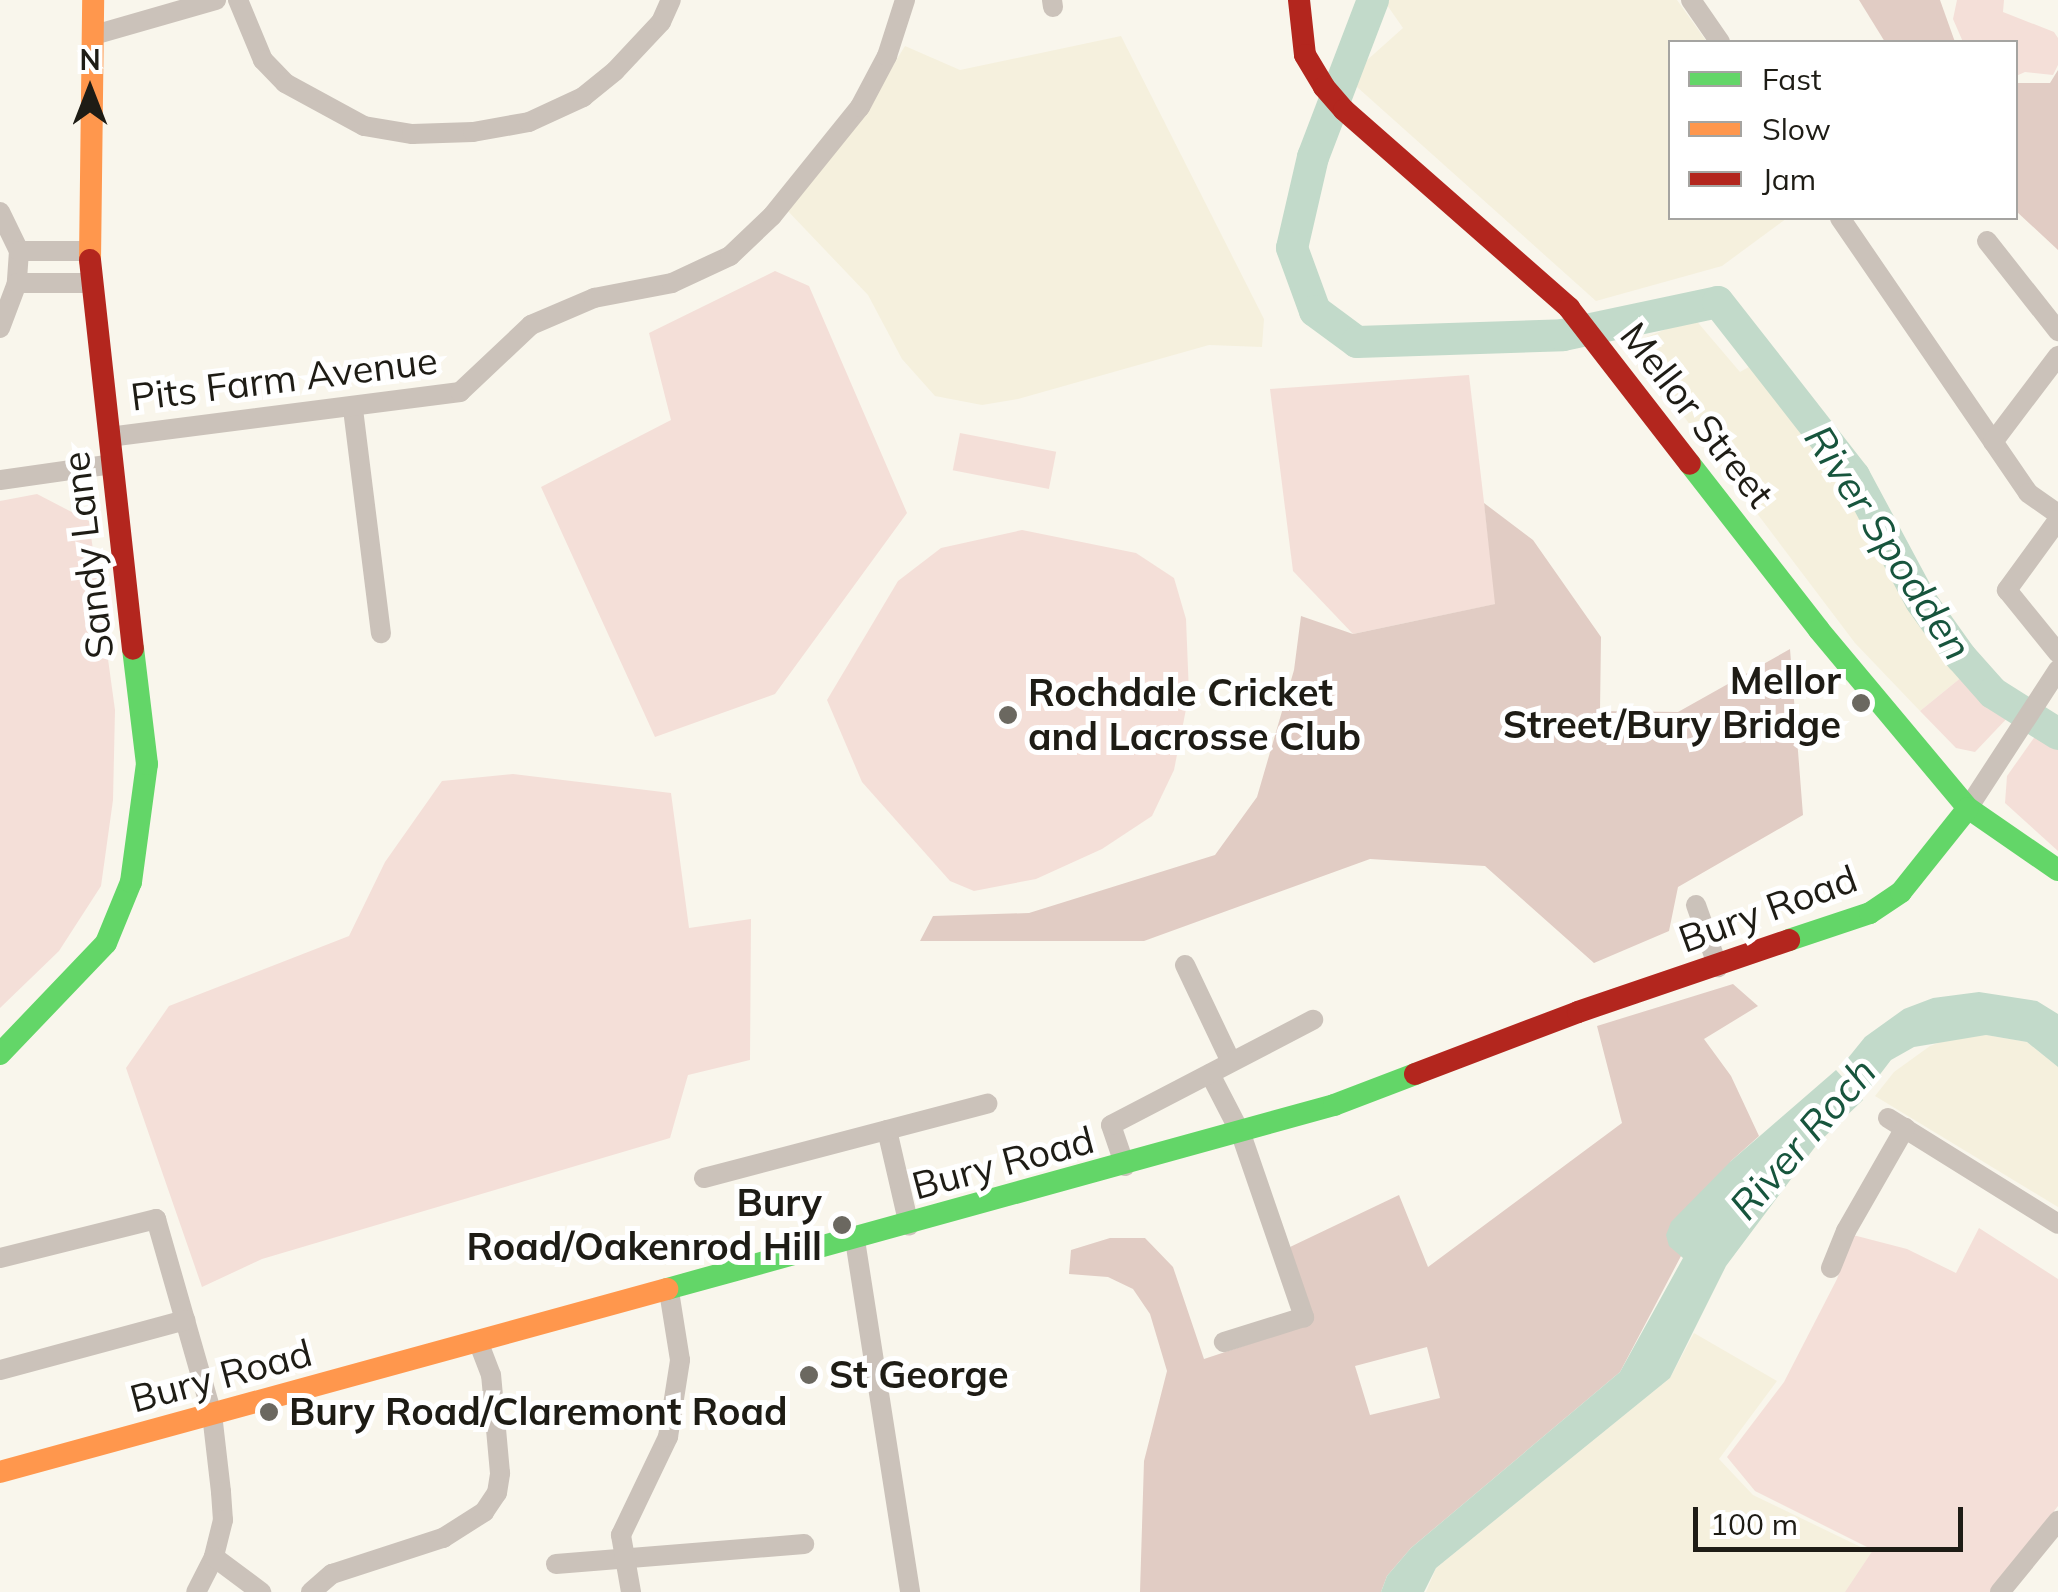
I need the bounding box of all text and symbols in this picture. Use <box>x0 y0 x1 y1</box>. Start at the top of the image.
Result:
north arrow <box>40 40 140 140</box>
legend <box>1668 40 2018 220</box>
text: N <box>79 42 101 77</box>
text: Fast <box>1762 60 1822 98</box>
text: Slow <box>1762 110 1831 148</box>
text: Jam <box>1762 160 1816 198</box>
street label: Mellor Street <box>1611 314 1783 516</box>
street label: Pits Farm Avenue <box>128 338 440 420</box>
water label: River Spodden <box>1795 416 1983 668</box>
street label: Sandy Lane <box>53 449 123 661</box>
place label: Mellor Street/Bury Bridge <box>1503 658 1841 748</box>
place label: Rochdale Cricket and Lacrosse Club <box>1028 670 1361 759</box>
marker: Mellor Street/Bury Bridge <box>1850 692 1872 714</box>
marker: Rochdale Cricket and Lacrosse Club <box>997 704 1019 726</box>
street label: Bury Road <box>1673 856 1863 962</box>
water label: River Roch <box>1719 1047 1885 1229</box>
street label: Bury Road <box>907 1117 1099 1209</box>
place label: Bury Road/Oakenrod Hill <box>467 1180 822 1270</box>
marker: Bury Road/Oakenrod Hill <box>831 1214 853 1236</box>
street label: Bury Road <box>125 1330 317 1422</box>
place label: St George <box>829 1352 1009 1398</box>
marker: St George <box>798 1364 820 1386</box>
place label: Bury Road/Claremont Road <box>289 1389 788 1435</box>
marker: Bury Road/Claremont Road <box>258 1401 280 1423</box>
scale bar <box>1698 1487 1968 1549</box>
text: 100 m <box>1710 1505 1798 1543</box>

